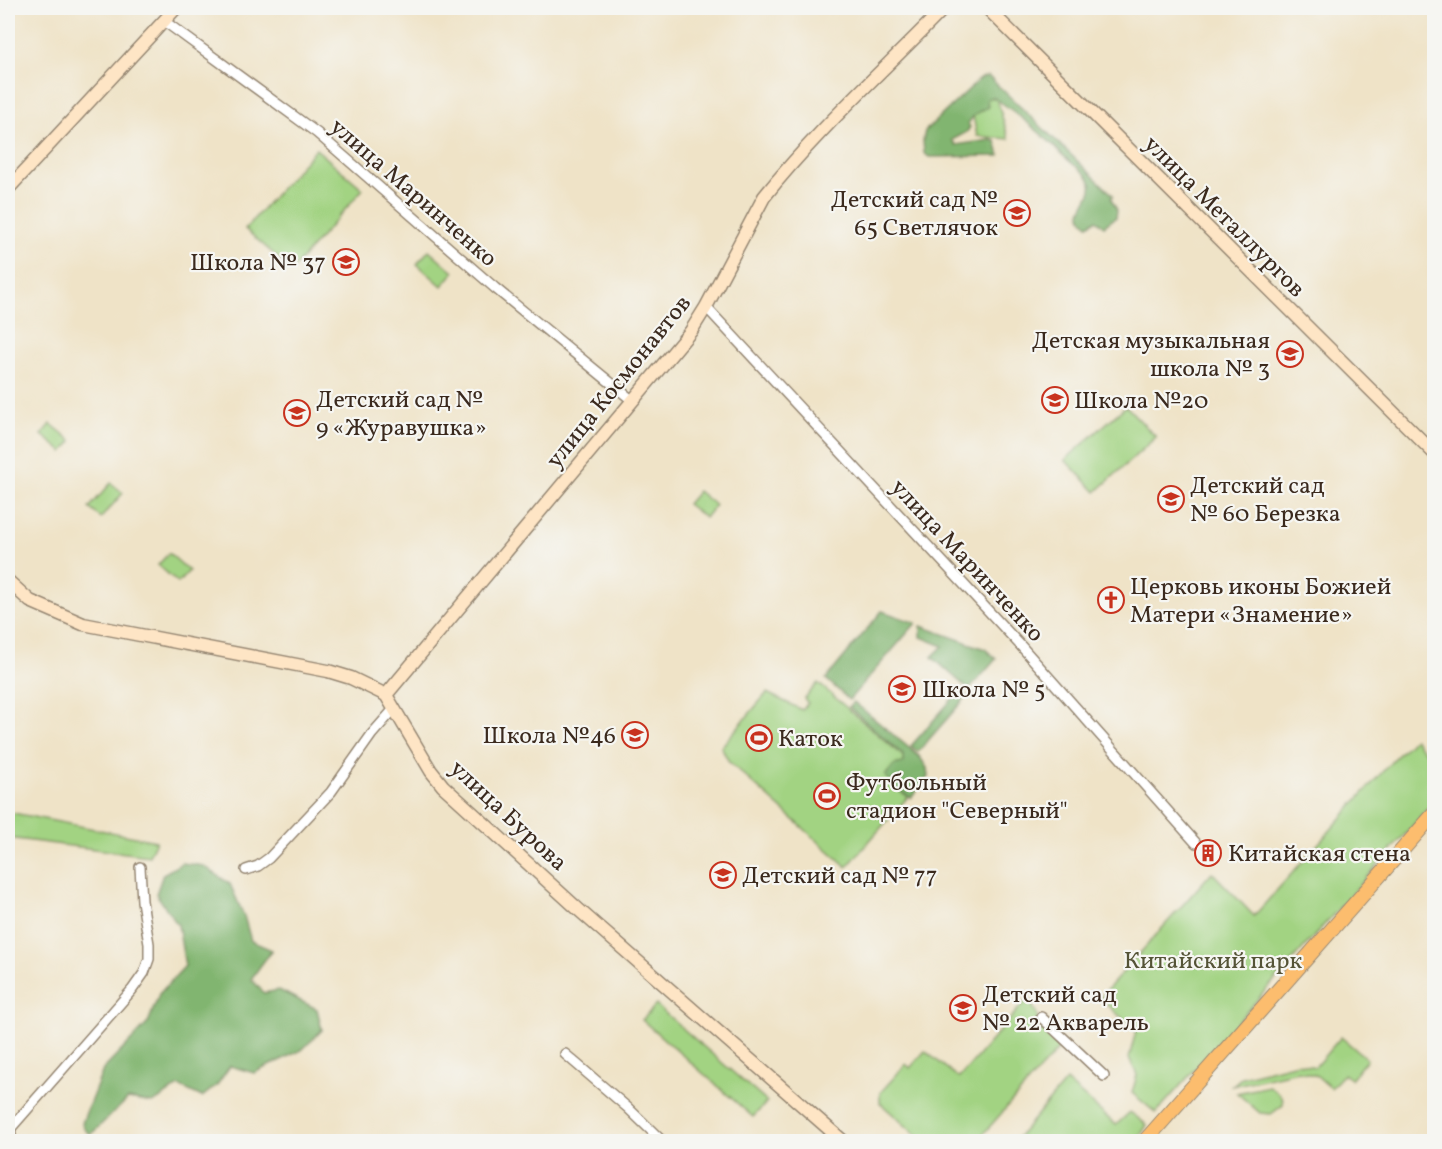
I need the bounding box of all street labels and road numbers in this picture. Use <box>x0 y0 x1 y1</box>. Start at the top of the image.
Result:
street label: улица Маринченко <box>321 111 504 276</box>
street label: улица Металлургов <box>1135 129 1312 306</box>
street label: улица Космонавтов <box>539 288 700 476</box>
street label: улица Маринченко <box>882 472 1051 651</box>
street label: улица Бурова <box>441 753 574 880</box>

